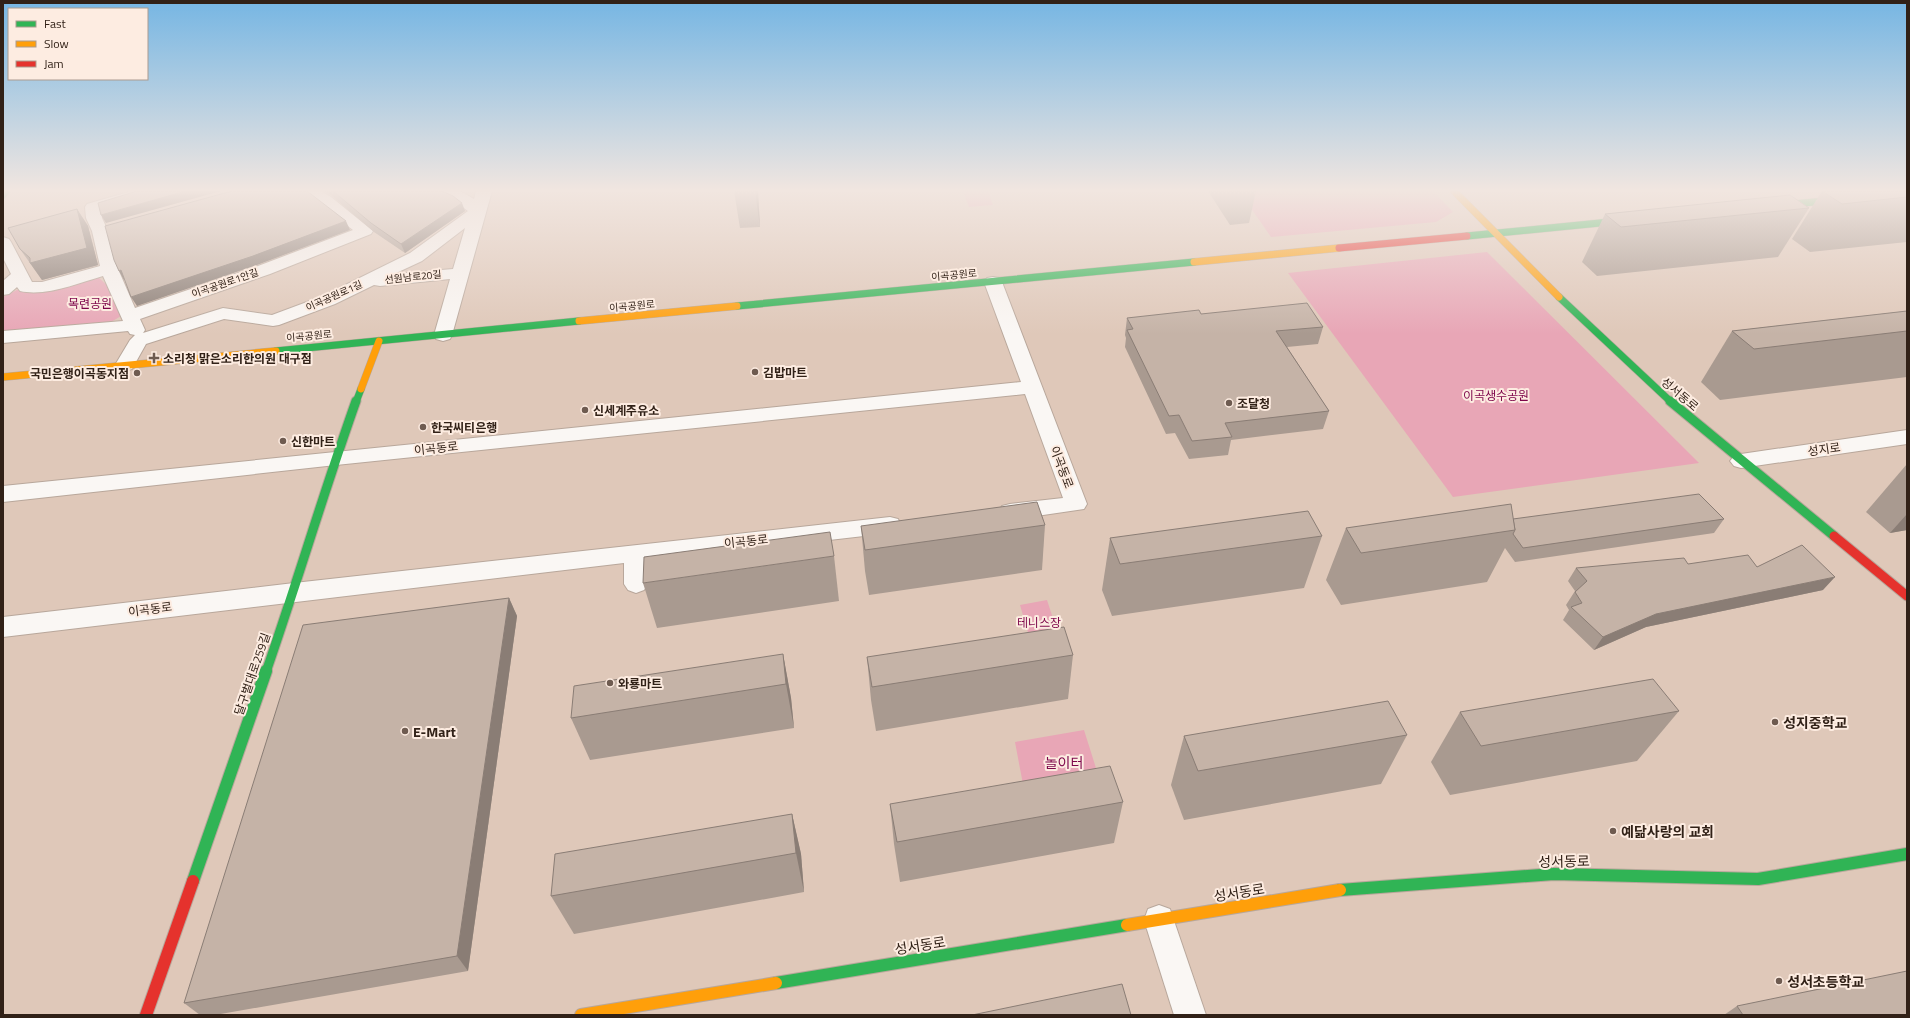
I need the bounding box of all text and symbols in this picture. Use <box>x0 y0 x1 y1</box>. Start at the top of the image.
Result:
legend <box>8 8 148 80</box>
text: Fast <box>44 14 67 33</box>
text: Slow <box>44 34 69 53</box>
text: Jam <box>44 54 64 73</box>
street label: 이곡공원로1안길 <box>189 265 261 301</box>
street label: 이곡공원로 <box>930 266 978 284</box>
street label: 선원남로20길 <box>384 267 442 287</box>
street label: 이곡공원로1길 <box>303 277 365 315</box>
park label: 목련공원 <box>68 294 112 313</box>
street label: 이곡공원로 <box>608 297 656 315</box>
street label: 이곡공원로 <box>285 327 333 345</box>
place label: 소리청 맑은소리한의원 대구점 <box>163 349 312 368</box>
marker: 소리청 맑은소리한의원 대구점 <box>148 352 160 364</box>
place label: 김밥마트 <box>763 363 807 382</box>
place label: 국민은행이곡동지점 <box>30 364 129 383</box>
marker: 김밥마트 <box>750 367 760 377</box>
marker: 국민은행이곡동지점 <box>132 368 142 378</box>
street label: 성서동로 <box>1657 373 1703 415</box>
park label: 이곡생수공원 <box>1463 386 1529 405</box>
place label: 조달청 <box>1237 394 1270 413</box>
marker: 조달청 <box>1224 398 1234 408</box>
place label: 신세계주유소 <box>593 401 659 420</box>
marker: 신세계주유소 <box>580 405 590 415</box>
place label: 한국씨티은행 <box>431 418 497 437</box>
marker: 한국씨티은행 <box>418 422 428 432</box>
place label: 신한마트 <box>291 432 335 451</box>
marker: 신한마트 <box>278 436 288 446</box>
street label: 이곡동로 <box>413 436 459 460</box>
street label: 성지로 <box>1806 437 1842 461</box>
street label: 이곡동로 <box>1045 443 1079 491</box>
street label: 이곡동로 <box>723 529 769 553</box>
street label: 이곡동로 <box>127 597 173 621</box>
park label: 테니스장 <box>1017 613 1061 632</box>
street label: 달구벌대로259길 <box>229 630 275 718</box>
place label: 와룡마트 <box>618 674 662 693</box>
marker: 와룡마트 <box>605 678 615 688</box>
place label: 성지중학교 <box>1783 712 1848 733</box>
marker: 성지중학교 <box>1770 717 1780 727</box>
place label: E-Mart <box>413 721 456 742</box>
marker: E-Mart <box>400 726 410 736</box>
park label: 놀이터 <box>1045 752 1083 773</box>
place label: 예닮사랑의 교회 <box>1621 821 1714 842</box>
marker: 예닮사랑의 교회 <box>1608 826 1618 836</box>
street label: 성서동로 <box>1538 850 1590 872</box>
street label: 성서동로 <box>1212 878 1266 906</box>
street label: 성서동로 <box>893 931 947 959</box>
place label: 성서초등학교 <box>1787 971 1864 992</box>
marker: 성서초등학교 <box>1774 976 1784 986</box>

